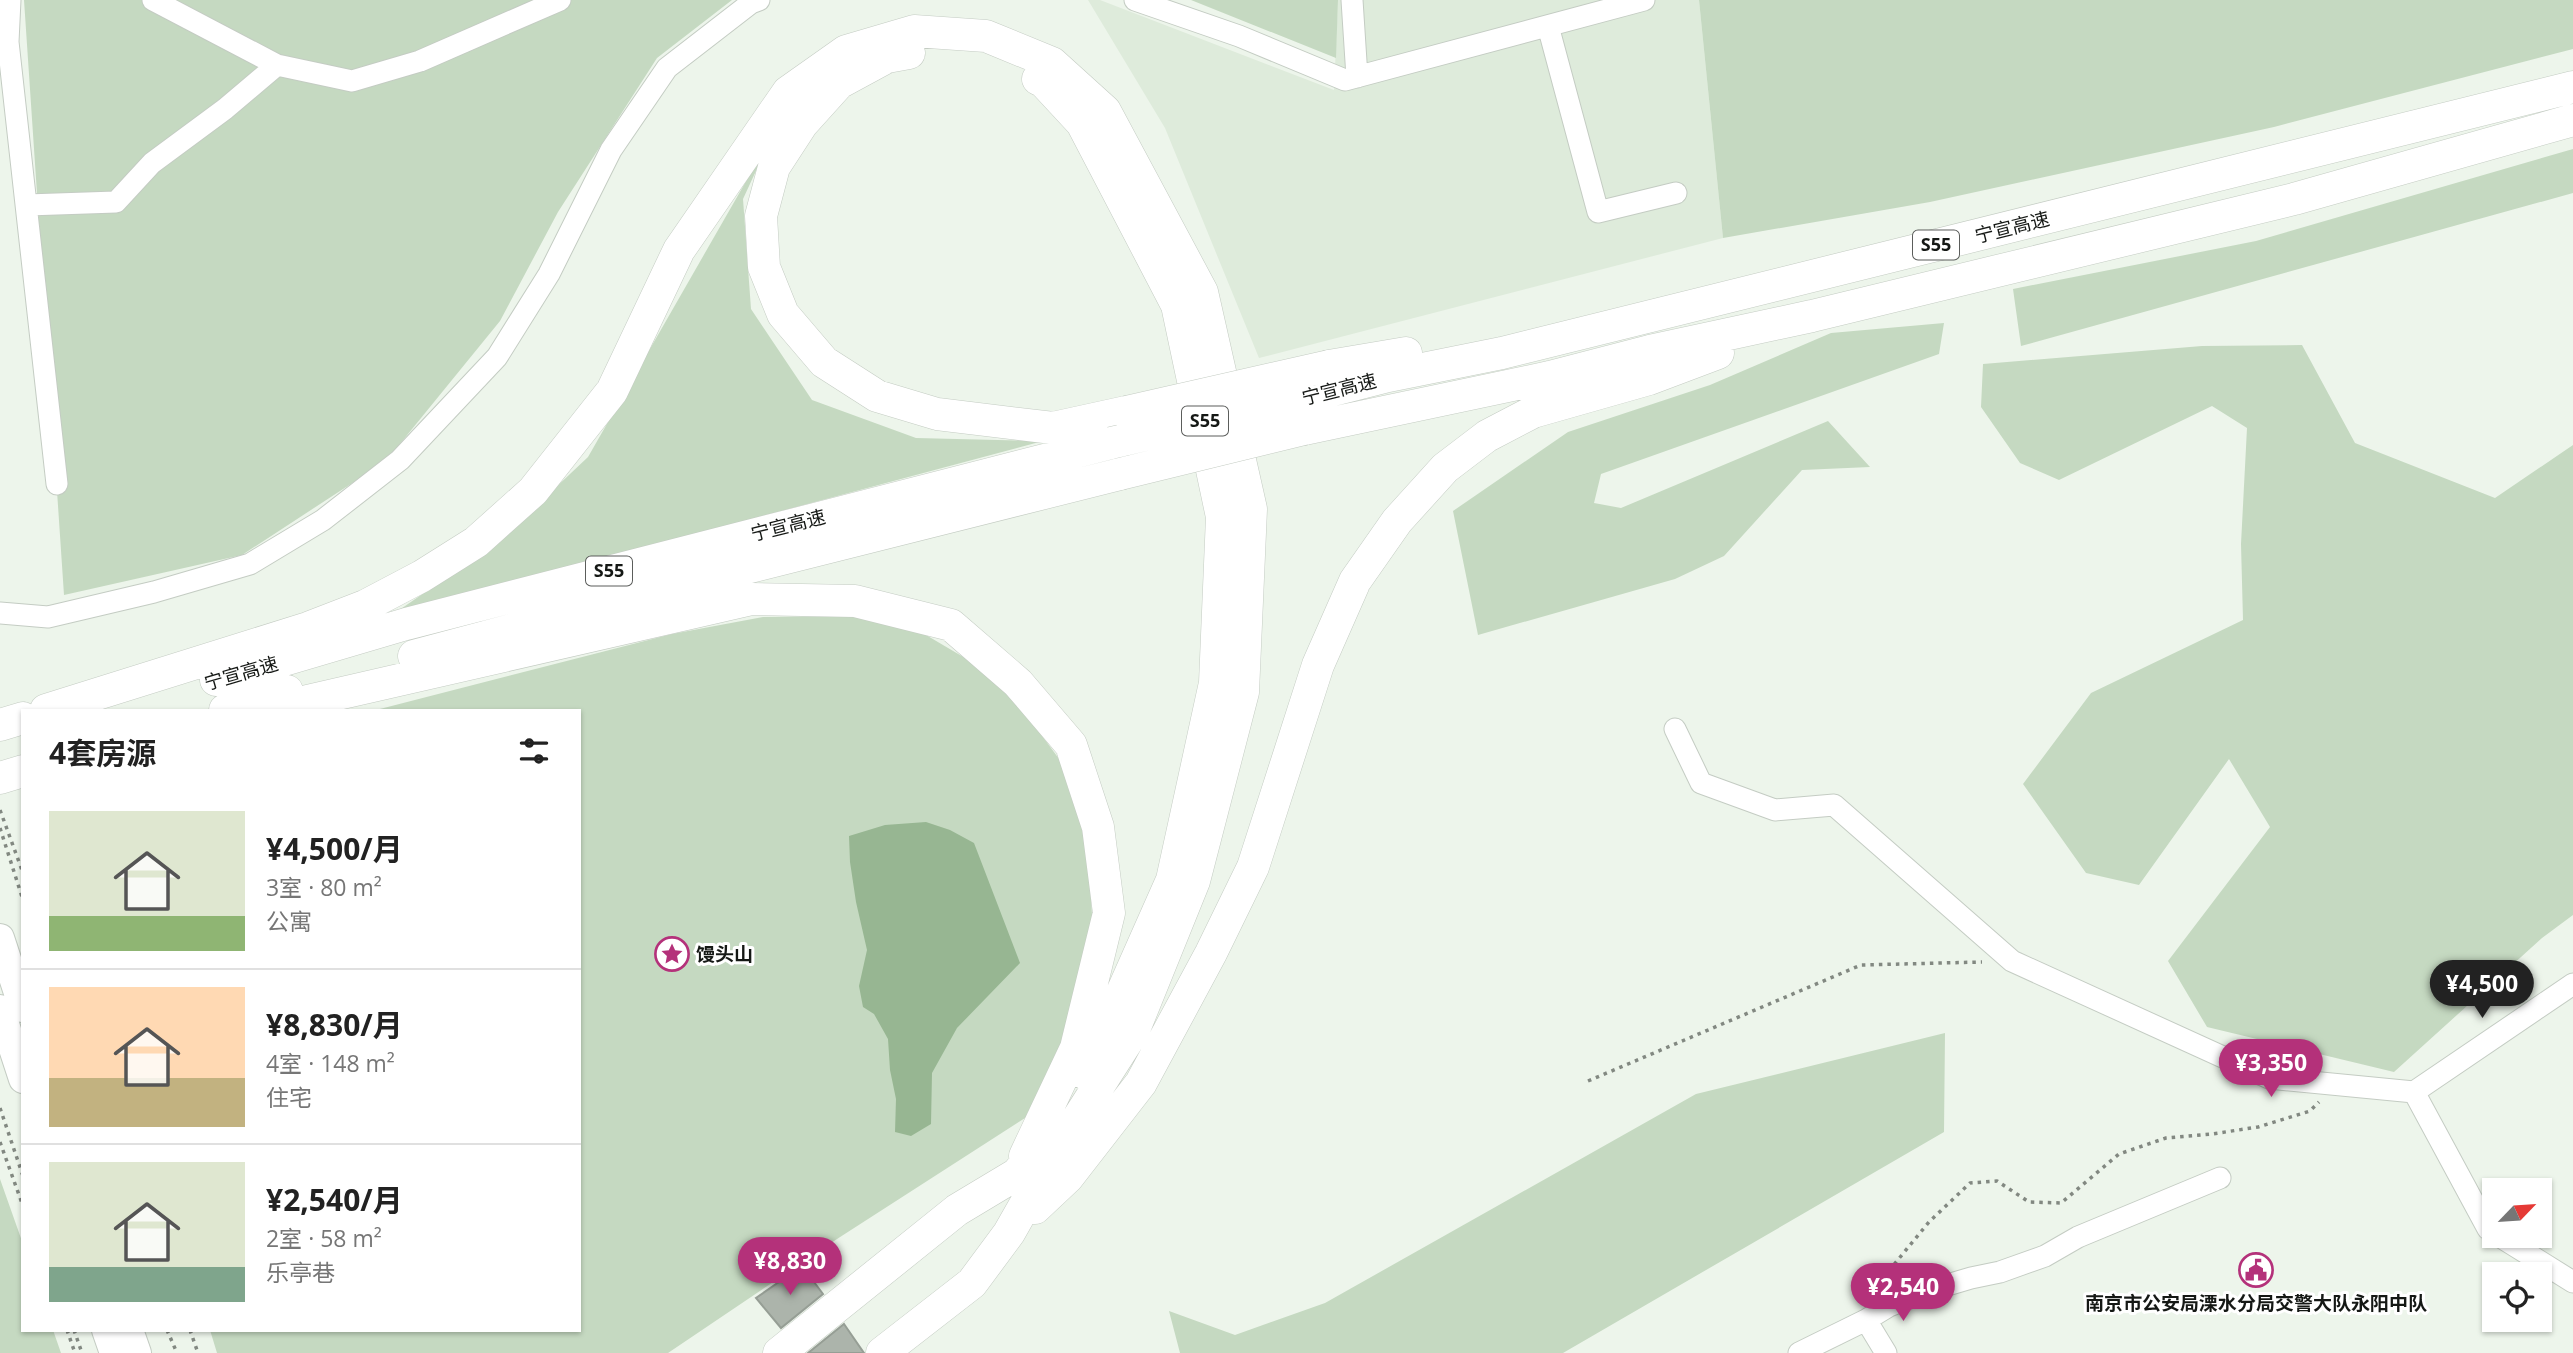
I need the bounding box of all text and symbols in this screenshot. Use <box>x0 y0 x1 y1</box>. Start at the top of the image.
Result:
street label: 宁宣高速 <box>1972 205 2052 249</box>
road number: S55 <box>1913 230 1959 260</box>
street label: 宁宣高速 <box>1299 367 1379 411</box>
road number: S55 <box>1182 407 1228 436</box>
street label: 宁宣高速 <box>748 503 828 547</box>
road number: S55 <box>586 556 632 586</box>
street label: 宁宣高速 <box>201 650 281 696</box>
text: 4套房源 <box>49 732 156 773</box>
icon: filters <box>515 732 553 770</box>
text: ¥4,500/月 <box>266 828 403 869</box>
icon: home <box>105 839 189 923</box>
text: 3室 · 80 m² <box>266 871 382 903</box>
text: 公寓 <box>266 905 312 937</box>
place icon: 馒头山 <box>653 935 691 973</box>
place label: 馒头山 <box>696 941 753 967</box>
pin: ¥4,500 <box>2425 960 2539 1020</box>
text: ¥4,500 <box>2446 967 2518 999</box>
text: ¥8,830/月 <box>266 1004 403 1045</box>
icon: home <box>105 1015 189 1099</box>
pin: ¥3,350 <box>2214 1040 2328 1099</box>
text: ¥3,350 <box>2235 1046 2307 1078</box>
text: 4室 · 148 m² <box>266 1047 395 1079</box>
text: 住宅 <box>266 1081 312 1113</box>
north arrow <box>2482 1178 2552 1248</box>
map controls <box>2482 1178 2552 1332</box>
text: ¥2,540/月 <box>266 1179 403 1220</box>
icon: home <box>105 1190 189 1274</box>
text: 2室 · 58 m² <box>266 1222 382 1254</box>
pin: ¥8,830 <box>733 1238 847 1297</box>
text: ¥8,830 <box>754 1244 826 1276</box>
public building icon: 南京市公安局溧水分局交警大队永阳中队 <box>2237 1251 2275 1289</box>
text: 乐亭巷 <box>266 1256 335 1288</box>
button: locate <box>2482 1262 2552 1332</box>
pin: ¥2,540 <box>1846 1264 1960 1323</box>
text: ¥2,540 <box>1867 1270 1939 1302</box>
place label: 南京市公安局溧水分局交警大队永阳中队 <box>2085 1290 2427 1316</box>

